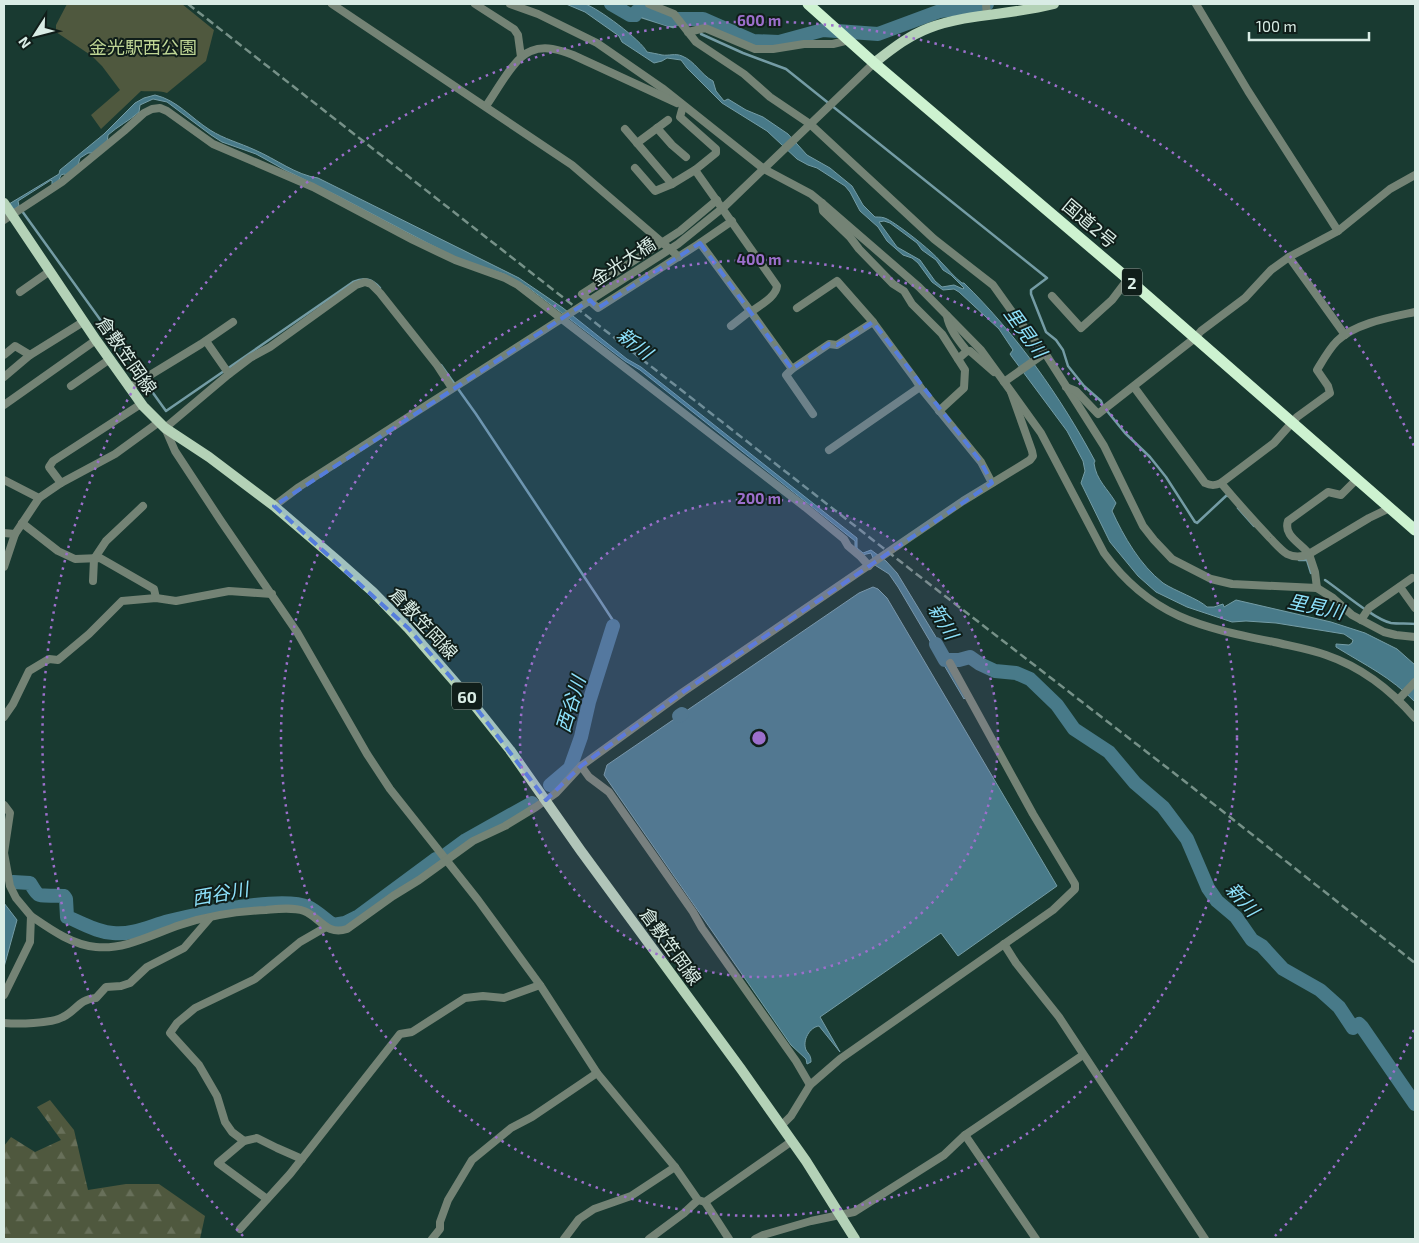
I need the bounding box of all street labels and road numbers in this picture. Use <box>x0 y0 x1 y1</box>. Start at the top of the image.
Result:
street label: 国道2号 <box>1058 194 1122 252</box>
street label: 金光大橋 <box>587 232 659 290</box>
road number: 2 <box>1122 268 1142 296</box>
street label: 倉敷笠岡線 <box>92 312 162 398</box>
street label: 倉敷笠岡線 <box>385 583 463 663</box>
road number: 60 <box>452 682 482 709</box>
street label: 倉敷笠岡線 <box>636 903 706 989</box>

